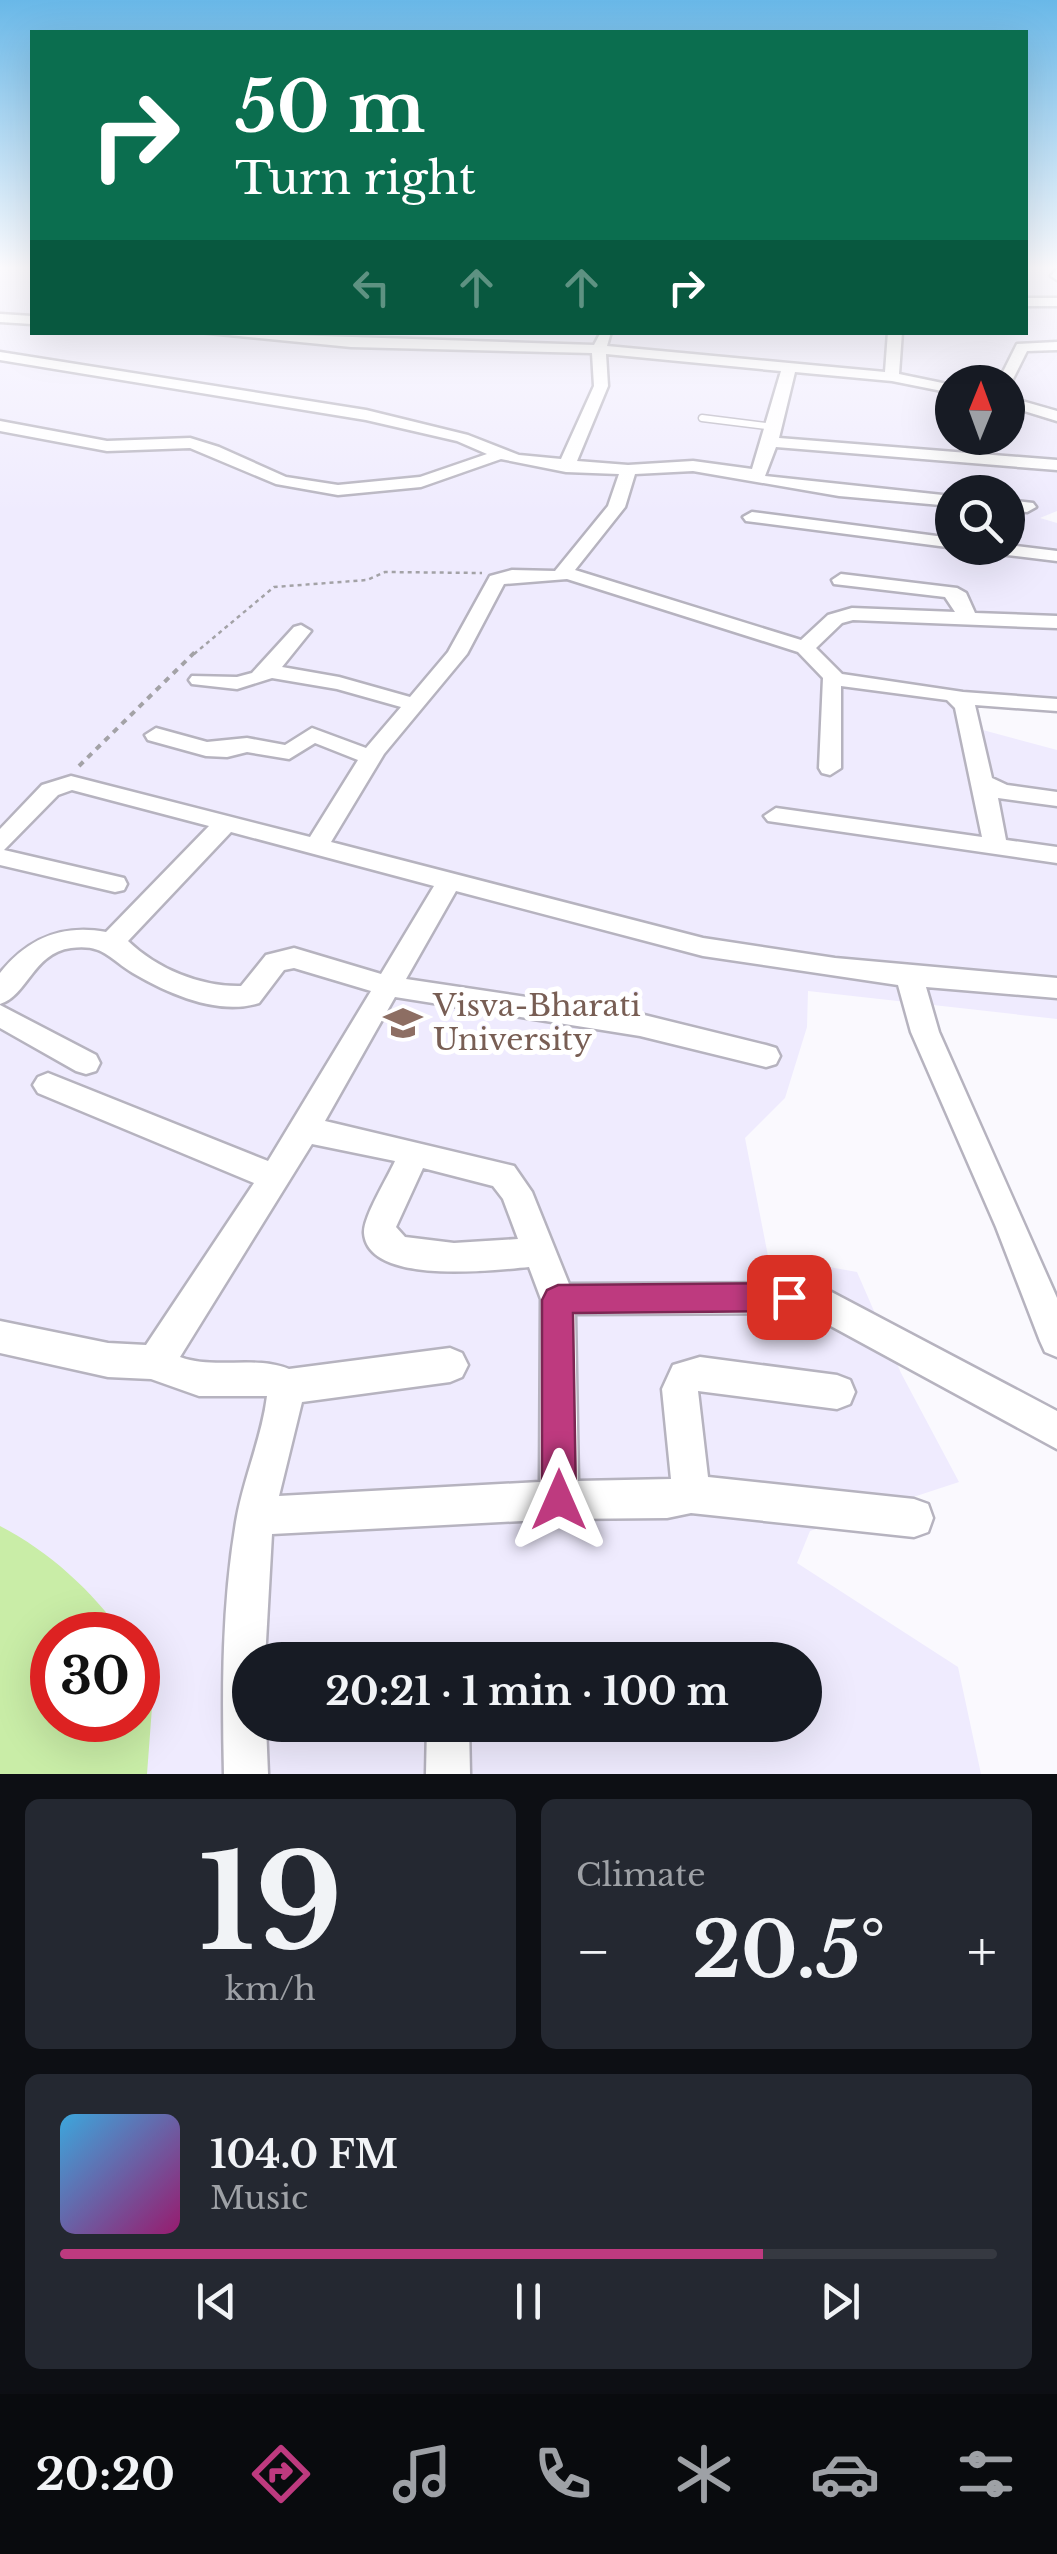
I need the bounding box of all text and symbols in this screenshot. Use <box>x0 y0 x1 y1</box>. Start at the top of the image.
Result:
text: 50 m <box>235 64 426 151</box>
icon: right <box>70 70 200 200</box>
text: Turn right <box>235 150 476 206</box>
icon: left <box>344 260 399 315</box>
icon: ahead <box>449 260 504 315</box>
icon: ahead <box>554 260 609 315</box>
icon: right <box>659 260 714 315</box>
north arrow <box>935 365 1025 455</box>
map controls <box>935 365 1025 565</box>
button: search <box>935 475 1025 565</box>
place label: Visva-Bharati University <box>432 987 641 1058</box>
school or university icon: Visva-Bharati University <box>382 1002 424 1044</box>
pin <box>747 1255 832 1340</box>
icon: arrive <box>762 1270 817 1325</box>
position arrow <box>507 1448 611 1552</box>
speed limit sign: 30 <box>30 1612 160 1742</box>
text: 20:21 · 1 min · 100 m <box>325 1668 729 1715</box>
text: 19 <box>198 1823 343 1984</box>
text: Climate <box>576 1855 705 1895</box>
text: 20.5° <box>692 1904 885 1997</box>
text: − <box>576 1918 611 1986</box>
text: + <box>967 1918 997 1986</box>
text: km/h <box>225 1969 316 2009</box>
text: 104.0 FM <box>210 2131 398 2178</box>
text: Music <box>210 2178 308 2218</box>
icon: previous <box>189 2274 244 2329</box>
icon: pause <box>501 2274 556 2329</box>
icon: next <box>813 2274 868 2329</box>
icon: directions <box>246 2439 316 2509</box>
icon: music <box>387 2439 457 2509</box>
icon: phone <box>528 2439 598 2509</box>
icon: climate <box>669 2439 739 2509</box>
icon: car <box>810 2439 880 2509</box>
icon: filters <box>951 2439 1021 2509</box>
text: 20:20 <box>36 2446 175 2502</box>

